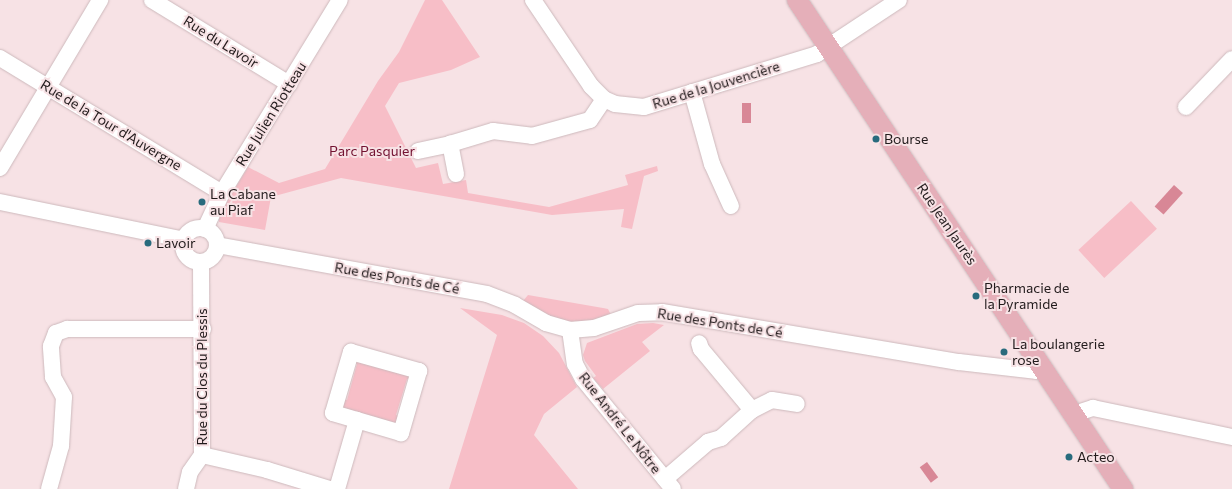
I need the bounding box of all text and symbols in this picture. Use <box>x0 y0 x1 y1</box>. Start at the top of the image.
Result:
street label: Rue du Lavoir <box>180 12 262 72</box>
street label: Rue de la Jouvencière <box>650 58 782 112</box>
street label: Rue Julien Riotteau <box>232 59 310 169</box>
street label: Rue de la Tour d'Auvergne <box>37 76 185 174</box>
place label: Bourse <box>884 131 928 147</box>
marker: Bourse <box>871 134 881 144</box>
park label: Parc Pasquier <box>329 143 415 159</box>
street label: Rue Jean Jaurès <box>913 180 981 268</box>
place label: La Cabane au Piaf <box>210 186 276 218</box>
marker: La Cabane au Piaf <box>197 197 207 207</box>
place label: Lavoir <box>156 235 196 251</box>
marker: Lavoir <box>143 238 153 248</box>
street label: Rue des Ponts de Cé <box>333 259 461 297</box>
place label: Pharmacie de la Pyramide <box>984 280 1069 312</box>
marker: Pharmacie de la Pyramide <box>971 291 981 301</box>
street label: Rue des Ponts de Cé <box>656 305 784 341</box>
street label: Rue du Clos du Plessis <box>194 308 210 446</box>
place label: La boulangerie rose <box>1012 336 1105 368</box>
marker: La boulangerie rose <box>999 347 1009 357</box>
street label: Rue André Le Nôtre <box>575 369 665 477</box>
place label: Acteo <box>1077 449 1115 465</box>
marker: Acteo <box>1064 452 1074 462</box>

